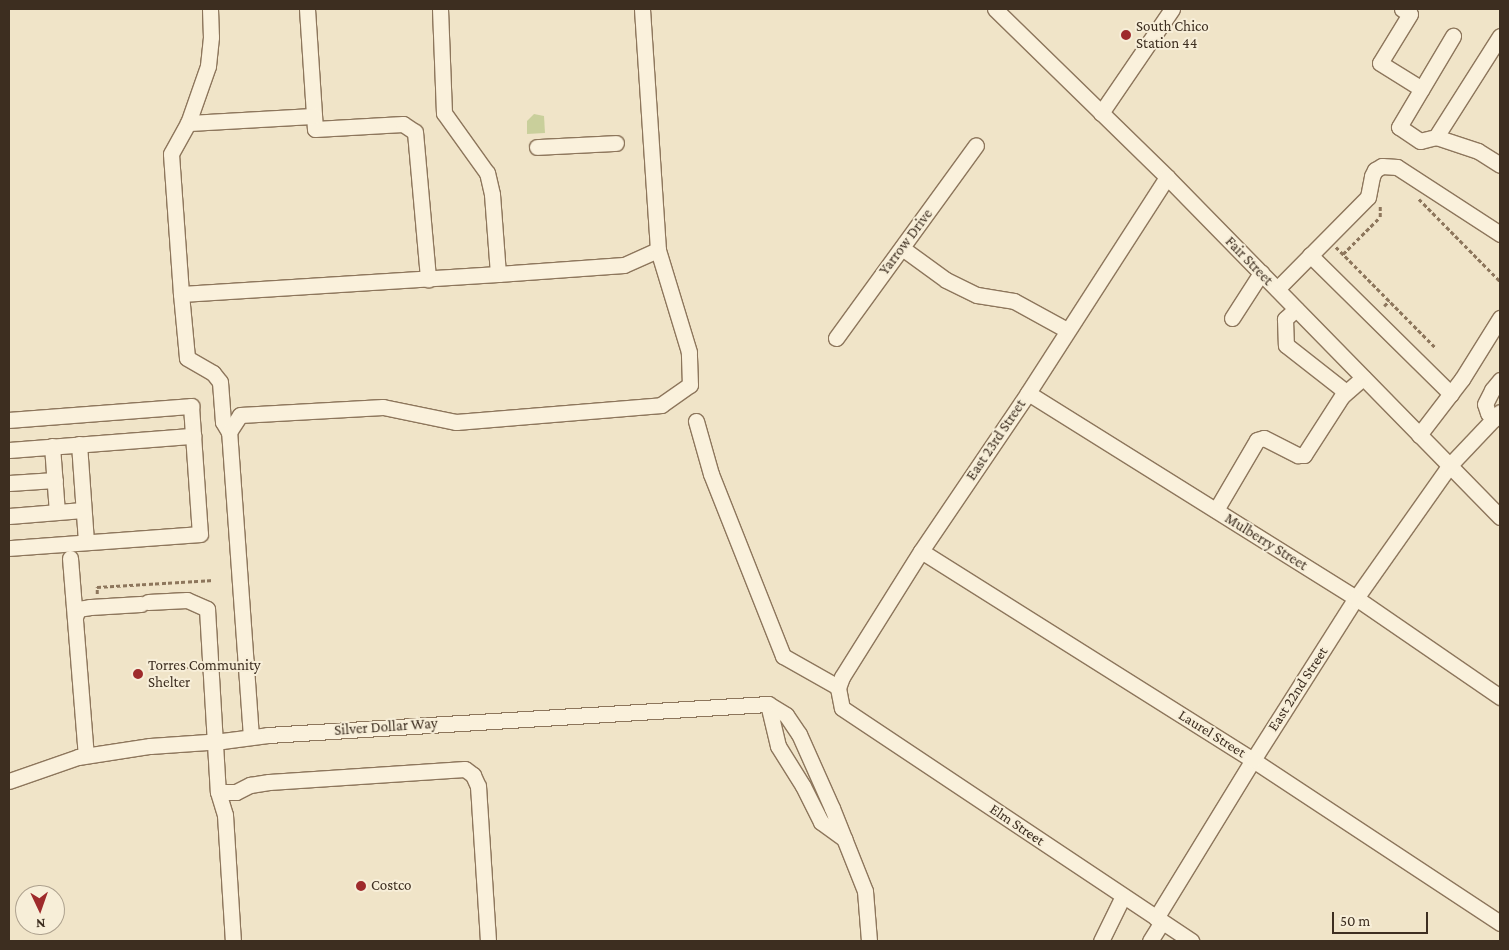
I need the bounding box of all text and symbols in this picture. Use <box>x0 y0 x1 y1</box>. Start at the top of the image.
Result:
place label: South Chico Station 44 <box>1136 17 1209 52</box>
marker: South Chico Station 44 <box>1120 29 1132 41</box>
street label: Yarrow Drive <box>875 205 937 279</box>
street label: Fair Street <box>1221 233 1277 289</box>
street label: East 23rd Street <box>962 396 1030 484</box>
street label: Mulberry Street <box>1221 509 1311 575</box>
street label: East 22nd Street <box>1264 643 1332 735</box>
place label: Torres Community Shelter <box>148 656 261 691</box>
marker: Torres Community Shelter <box>132 668 144 680</box>
street label: Laurel Street <box>1175 706 1249 762</box>
street label: Silver Dollar Way <box>334 714 438 740</box>
street label: Elm Street <box>986 800 1048 850</box>
place label: Costco <box>371 877 412 895</box>
marker: Costco <box>355 880 367 892</box>
north arrow <box>15 885 65 935</box>
scale bar <box>1334 902 1430 934</box>
text: 50 m <box>1340 913 1370 929</box>
text: N <box>36 916 46 932</box>

